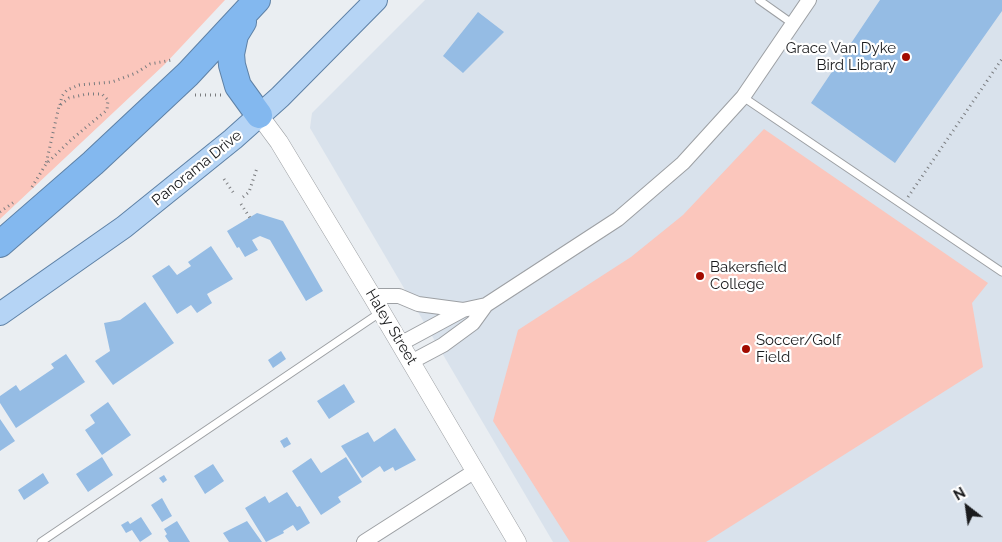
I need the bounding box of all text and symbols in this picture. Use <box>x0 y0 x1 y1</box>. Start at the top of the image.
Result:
place label: Grace Van Dyke Bird Library <box>786 39 896 74</box>
marker: Grace Van Dyke Bird Library <box>900 51 912 63</box>
street label: Panorama Drive <box>149 126 245 210</box>
place label: Bakersfield College <box>710 258 787 293</box>
marker: Bakersfield College <box>694 270 706 282</box>
street label: Haley Street <box>361 286 421 368</box>
place label: Soccer/Golf Field <box>756 331 841 366</box>
marker: Soccer/Golf Field <box>740 343 752 355</box>
north arrow <box>942 482 992 532</box>
text: N <box>951 484 968 504</box>

